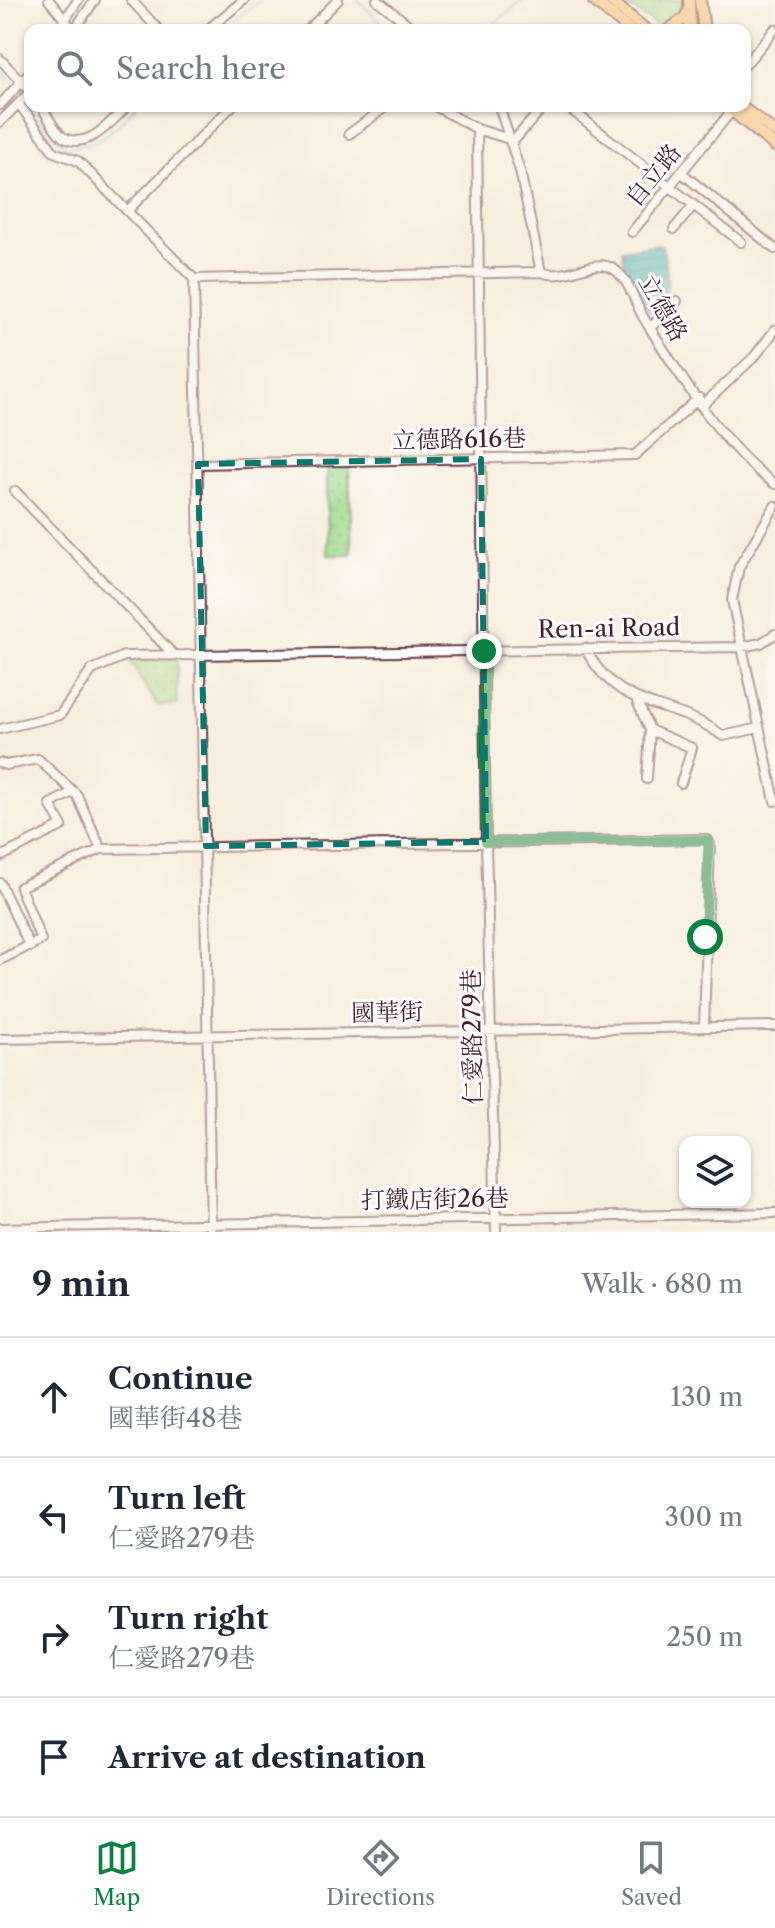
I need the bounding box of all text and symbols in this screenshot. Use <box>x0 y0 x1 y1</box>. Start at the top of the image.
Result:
search box <box>24 24 751 112</box>
icon: search <box>52 46 96 90</box>
text: Search here <box>116 50 286 87</box>
street label: 自立路 <box>619 138 687 212</box>
street label: 立德路 <box>632 270 694 346</box>
street label: 立德路616巷 <box>392 423 526 455</box>
street label: Ren-ai Road <box>537 612 681 644</box>
route end <box>466 633 502 669</box>
route start <box>687 919 723 955</box>
street label: 仁愛路279巷 <box>456 969 488 1105</box>
street label: 國華街 <box>351 997 423 1027</box>
map controls <box>679 1136 751 1208</box>
button: layers <box>679 1136 751 1208</box>
street label: 打鐵店街26巷 <box>361 1183 509 1215</box>
text: 9 min <box>32 1263 130 1305</box>
text: Walk · 680 m <box>582 1268 743 1300</box>
text: Continue <box>108 1360 253 1397</box>
icon: ahead <box>32 1375 76 1419</box>
text: 130 m <box>670 1381 743 1413</box>
text: 國華街48巷 <box>108 1402 242 1434</box>
text: Turn left <box>108 1480 245 1517</box>
icon: left <box>32 1495 76 1539</box>
text: 300 m <box>665 1501 743 1533</box>
text: 仁愛路279巷 <box>108 1522 255 1554</box>
text: Turn right <box>108 1600 268 1637</box>
icon: right <box>32 1615 76 1659</box>
text: 250 m <box>666 1621 743 1653</box>
text: 仁愛路279巷 <box>108 1642 255 1674</box>
icon: arrive <box>32 1735 76 1779</box>
text: Arrive at destination <box>108 1739 426 1776</box>
tab: Map <box>93 1836 140 1911</box>
tab: Directions <box>326 1836 435 1911</box>
tab: Saved <box>621 1836 682 1911</box>

